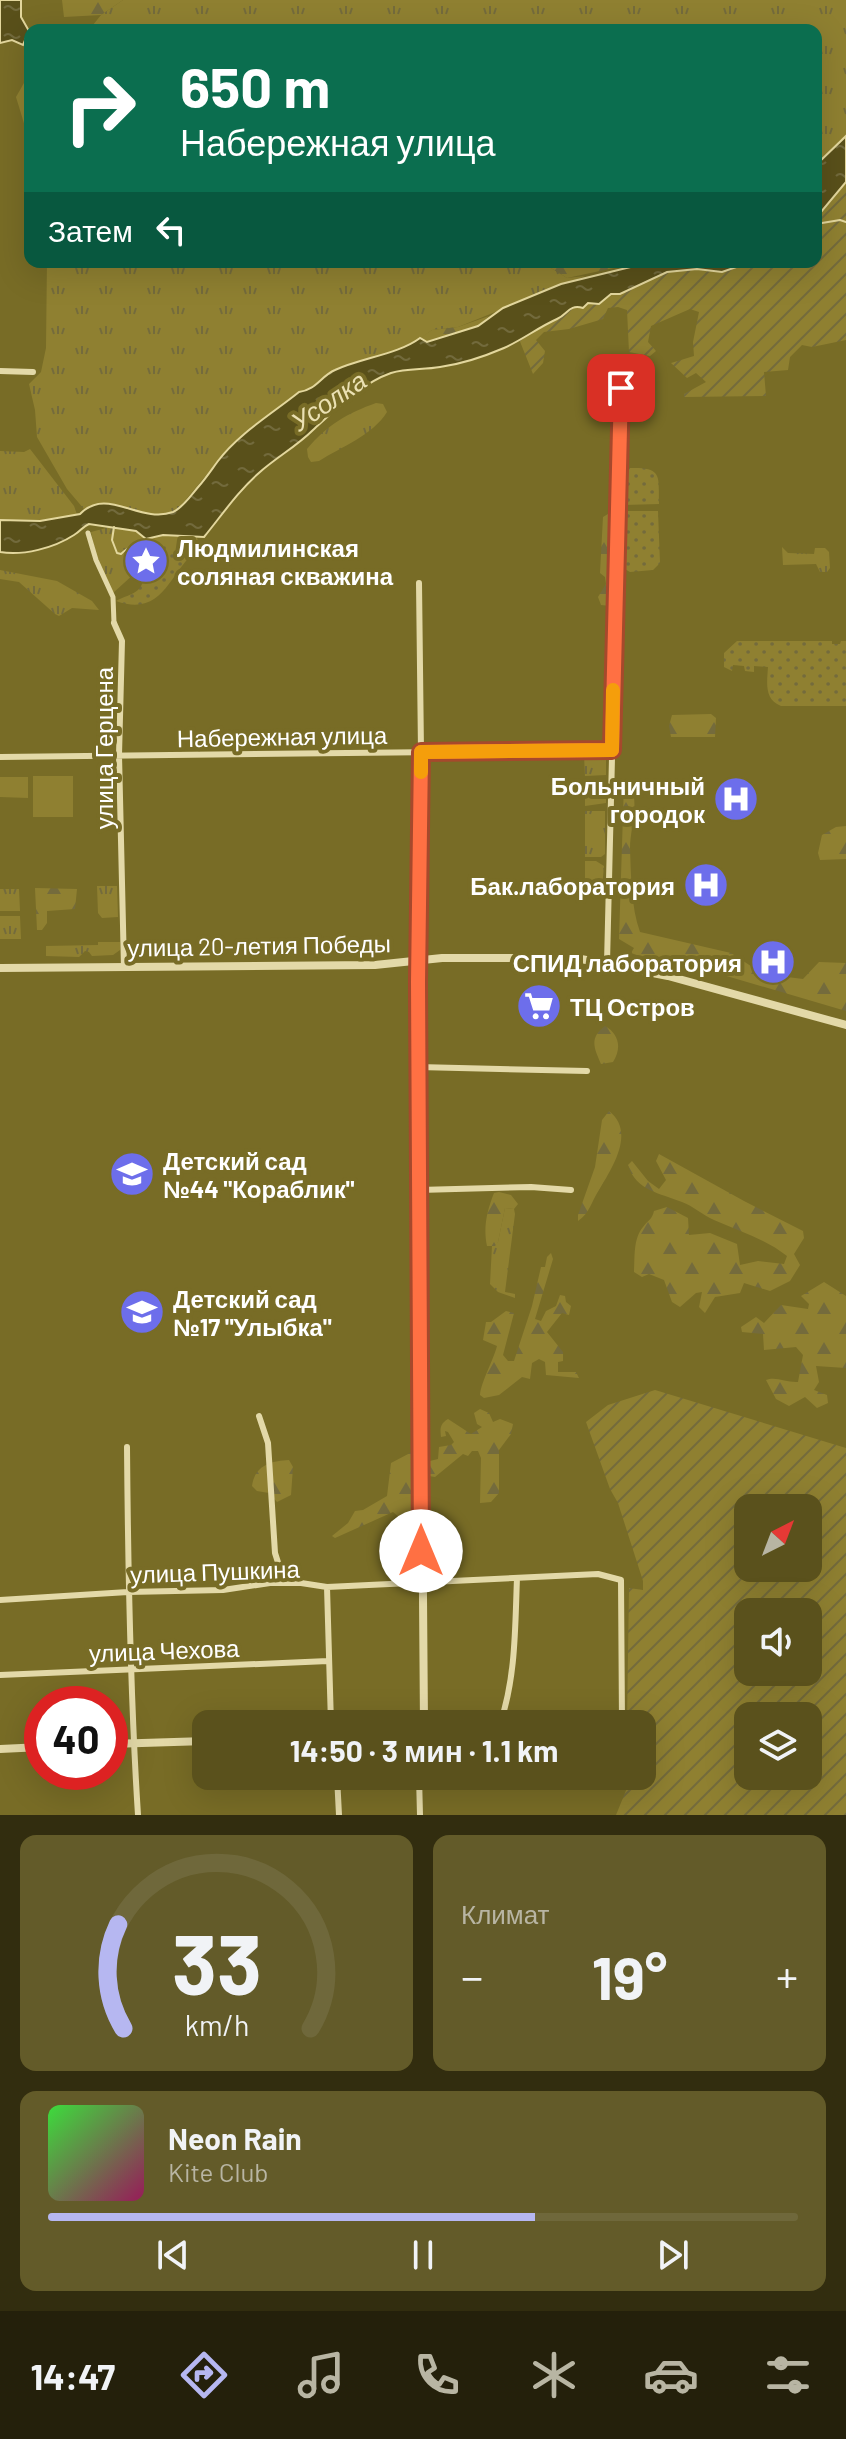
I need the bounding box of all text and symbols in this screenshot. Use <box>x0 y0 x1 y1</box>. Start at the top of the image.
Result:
text: 650 m <box>180 52 330 119</box>
icon: right <box>48 56 152 160</box>
text: Набережная улица <box>180 120 496 163</box>
icon: left <box>149 208 193 252</box>
text: Затем <box>48 212 133 248</box>
pin <box>587 354 655 422</box>
water label: Усолка <box>284 364 372 437</box>
icon: arrive <box>599 366 643 410</box>
place label: Людмилинская соляная скважина <box>177 533 394 590</box>
place icon: Людмилинская соляная скважина <box>122 537 170 585</box>
street label: улица Герцена <box>89 666 118 829</box>
street label: Набережная улица <box>177 720 388 752</box>
place label: Больничный городок <box>551 771 706 828</box>
hospital icon: Больничный городок <box>712 775 760 823</box>
hospital icon: Бак.лаборатория <box>682 861 730 909</box>
place label: Бак.лаборатория <box>470 871 675 900</box>
street label: улица 20-летия Победы <box>127 928 391 962</box>
hospital icon: СПИД лаборатория <box>749 938 797 986</box>
place label: СПИД лаборатория <box>513 948 742 977</box>
supermarket icon: ТЦ Остров <box>515 982 563 1030</box>
place label: ТЦ Остров <box>570 992 695 1021</box>
place label: Детский сад №44 "Кораблик" <box>163 1146 355 1203</box>
school or university icon: Детский сад №44 "Кораблик" <box>108 1150 156 1198</box>
place label: Детский сад №17 "Улыбка" <box>173 1284 332 1341</box>
school or university icon: Детский сад №17 "Улыбка" <box>118 1288 166 1336</box>
north arrow <box>734 1494 822 1582</box>
map controls <box>734 1494 822 1790</box>
position arrow <box>379 1509 463 1593</box>
street label: улица Пушкина <box>130 1554 301 1588</box>
button: sound <box>734 1598 822 1686</box>
street label: улица Чехова <box>88 1633 240 1667</box>
speed limit sign: 40 <box>24 1686 128 1790</box>
button: layers <box>734 1702 822 1790</box>
text: 14:50 · 3 мин · 1.1 km <box>290 1732 558 1768</box>
text: Климат <box>461 1898 550 1929</box>
text: 33 <box>172 1912 261 2012</box>
text: 19° <box>592 1940 667 2012</box>
text: − <box>461 1949 483 2002</box>
text: + <box>776 1949 798 2002</box>
text: km/h <box>184 2007 249 2042</box>
text: Neon Rain <box>168 2120 302 2156</box>
text: Kite Club <box>168 2156 269 2187</box>
icon: previous <box>151 2233 195 2277</box>
icon: pause <box>401 2233 445 2277</box>
icon: next <box>651 2233 695 2277</box>
icon: directions <box>176 2347 232 2403</box>
icon: music <box>293 2347 349 2403</box>
icon: phone <box>409 2347 465 2403</box>
icon: climate <box>526 2347 582 2403</box>
icon: car <box>643 2347 699 2403</box>
icon: filters <box>760 2347 816 2403</box>
text: 14:47 <box>30 2354 115 2397</box>

